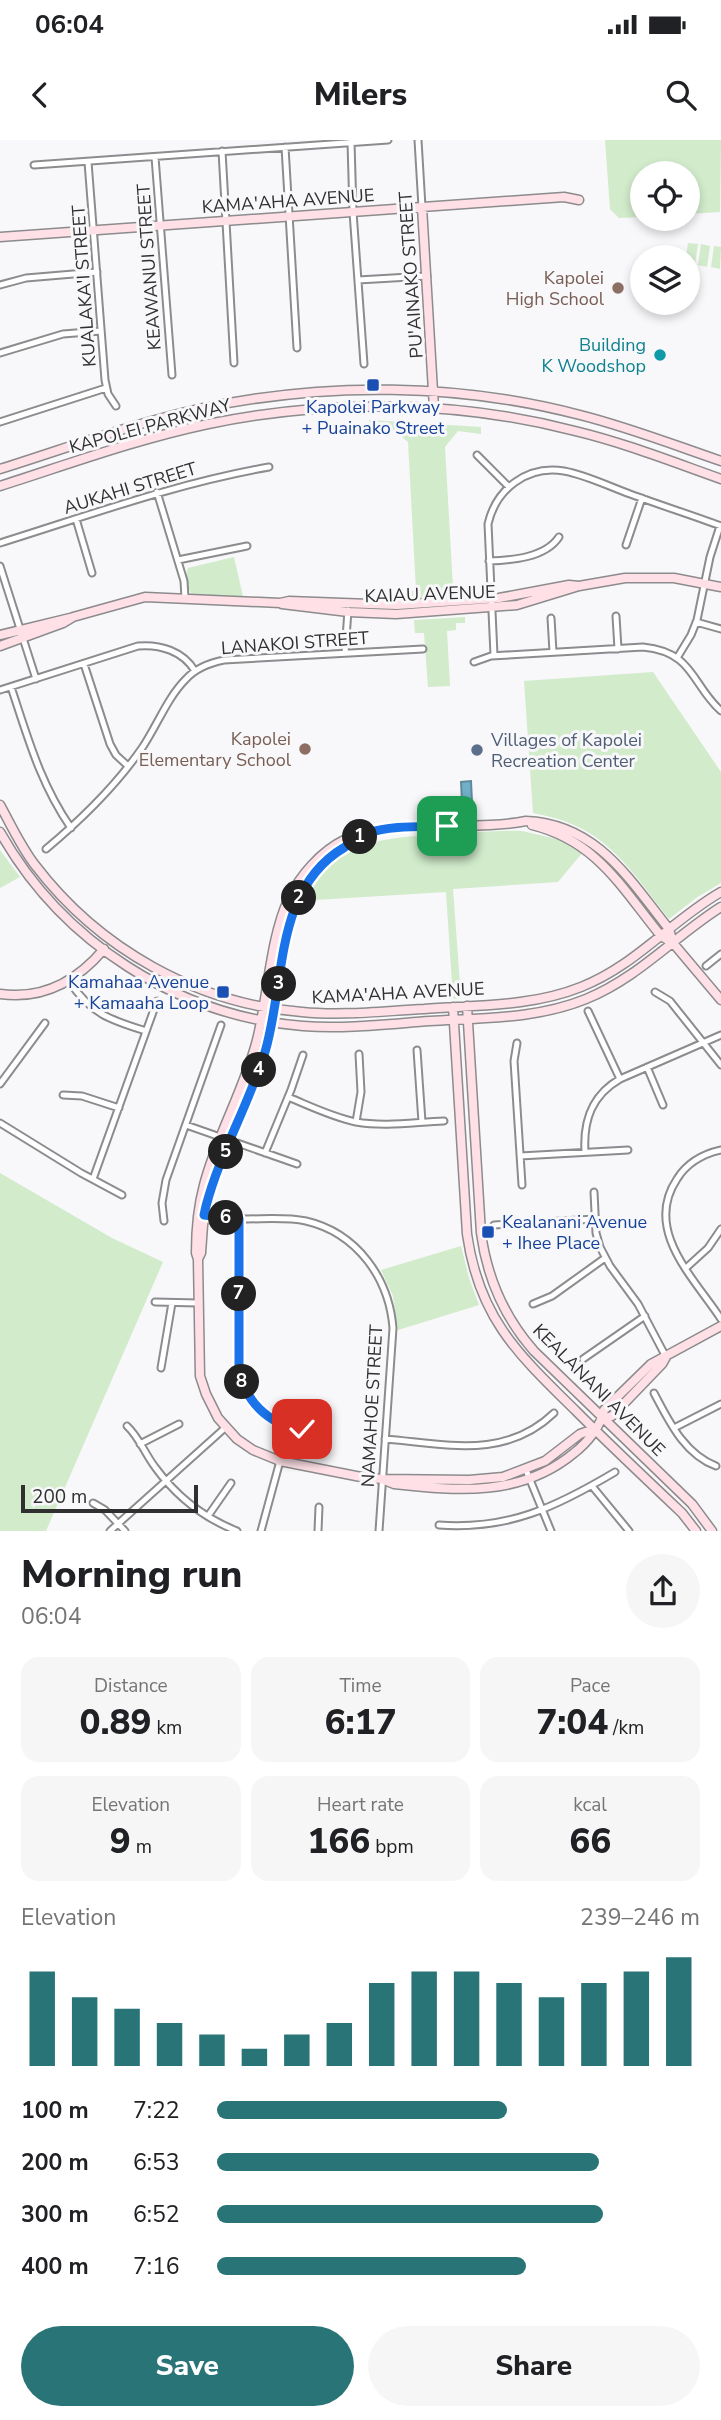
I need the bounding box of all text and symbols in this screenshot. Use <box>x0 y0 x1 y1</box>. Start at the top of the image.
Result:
text: 06:04 <box>35 7 104 42</box>
text: Milers <box>314 73 407 116</box>
icon: back <box>21 76 59 114</box>
icon: search <box>662 76 700 114</box>
map controls <box>630 161 700 315</box>
button: locate <box>630 161 700 231</box>
street label: KEAWANUI STREET <box>131 183 167 351</box>
street label: KAMA'AHA AVENUE <box>201 183 375 219</box>
street label: PU'AINAKO STREET <box>393 191 429 359</box>
street label: KUALAKA'I STREET <box>66 204 102 368</box>
button: layers <box>630 245 700 315</box>
place label: Kapolei High School <box>506 266 605 311</box>
marker: Kapolei High School <box>610 280 626 296</box>
place label: Building K Woodshop <box>541 333 646 378</box>
marker: Building K Woodshop <box>652 347 668 363</box>
marker: Kapolei Parkway + Puainako Street <box>365 377 381 393</box>
street label: KAPOLEI PARKWAY <box>67 393 234 459</box>
place label: Kapolei Parkway + Puainako Street <box>302 395 445 440</box>
street label: AUKAHI STREET <box>60 456 200 520</box>
street label: KAIAU AVENUE <box>364 580 496 608</box>
street label: LANAKOI STREET <box>220 626 370 660</box>
place label: Kapolei Elementary School <box>139 727 292 772</box>
place label: Villages of Kapolei Recreation Center <box>490 728 642 773</box>
marker: Kapolei Elementary School <box>297 741 313 757</box>
marker: Villages of Kapolei Recreation Center <box>469 742 485 758</box>
pin <box>417 796 477 856</box>
icon: arrive <box>428 807 466 845</box>
pin: 1 <box>342 820 378 854</box>
text: 1 <box>354 823 365 849</box>
pin: 2 <box>282 880 316 916</box>
text: 2 <box>293 884 304 910</box>
pin: 3 <box>262 966 296 1002</box>
place label: Kamahaa Avenue + Kamaaha Loop <box>68 970 209 1015</box>
text: 3 <box>273 970 284 996</box>
street label: KAMA'AHA AVENUE <box>311 976 485 1010</box>
marker: Kamahaa Avenue + Kamaaha Loop <box>215 984 231 1000</box>
pin: 4 <box>242 1052 276 1088</box>
text: 4 <box>253 1056 264 1082</box>
pin: 5 <box>208 1135 244 1170</box>
text: 5 <box>220 1138 231 1164</box>
pin: 6 <box>208 1200 244 1236</box>
text: 6 <box>220 1204 231 1230</box>
place label: Kealanani Avenue + Ihee Place <box>502 1210 647 1255</box>
marker: Kealanani Avenue + Ihee Place <box>480 1224 496 1240</box>
pin: 7 <box>222 1276 256 1312</box>
text: 7 <box>233 1280 244 1306</box>
street label: KEALANANI AVENUE <box>528 1319 670 1461</box>
street label: NAMAHOE STREET <box>356 1324 388 1488</box>
pin: 8 <box>224 1364 260 1400</box>
text: 8 <box>236 1368 247 1394</box>
pin <box>272 1399 332 1459</box>
icon: check <box>283 1410 321 1448</box>
scale bar <box>21 1482 198 1514</box>
text: 200 m <box>32 1484 87 1510</box>
text: Morning run <box>21 1549 242 1600</box>
button: share <box>626 1554 700 1628</box>
text: 06:04 <box>21 1601 81 1632</box>
text: Distance <box>94 1673 168 1699</box>
text: Time <box>339 1673 382 1699</box>
text: Pace <box>570 1673 610 1699</box>
text: 0.89 <box>79 1699 152 1746</box>
text: 6:17 <box>324 1699 397 1746</box>
text: 7:04 <box>536 1699 608 1746</box>
text: km <box>152 1715 182 1741</box>
text: /km <box>608 1715 644 1741</box>
text: Elevation <box>91 1792 170 1818</box>
text: Heart rate <box>317 1792 404 1818</box>
text: kcal <box>573 1792 607 1818</box>
text: 9 <box>110 1818 131 1865</box>
text: 166 <box>307 1818 370 1865</box>
text: 66 <box>569 1818 611 1865</box>
text: m <box>131 1834 152 1860</box>
text: bpm <box>370 1834 414 1860</box>
text: Elevation <box>21 1902 116 1933</box>
text: 239–246 m <box>580 1902 700 1933</box>
text: 100 m <box>21 2095 89 2126</box>
text: 7:22 <box>133 2095 180 2126</box>
text: 200 m <box>21 2147 89 2178</box>
text: 6:53 <box>133 2147 180 2178</box>
text: 300 m <box>21 2199 89 2230</box>
text: 6:52 <box>133 2199 180 2230</box>
text: 400 m <box>21 2251 89 2282</box>
text: 7:16 <box>133 2251 180 2282</box>
button: Save <box>21 2326 354 2406</box>
button: Share <box>368 2326 700 2406</box>

